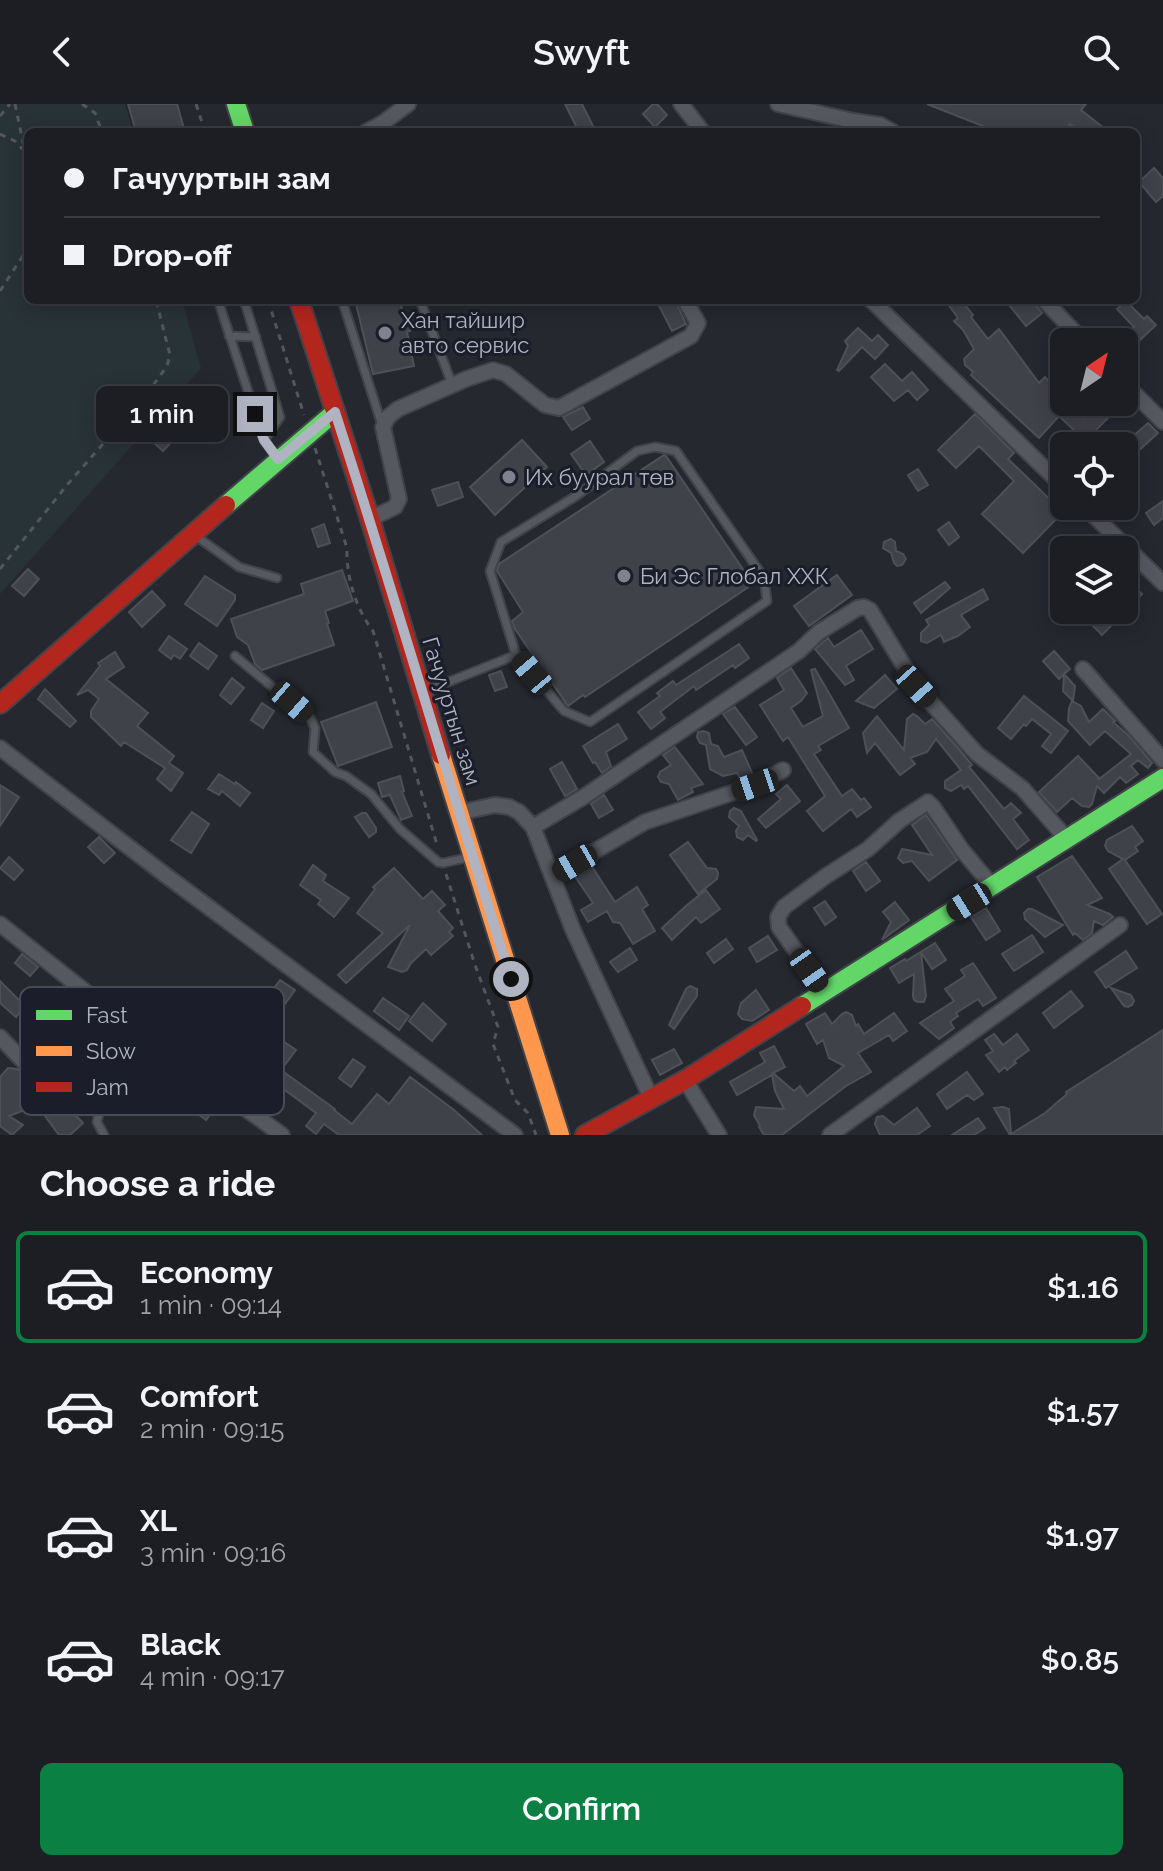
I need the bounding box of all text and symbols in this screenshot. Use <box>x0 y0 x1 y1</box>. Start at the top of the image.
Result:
icon: back <box>40 30 84 74</box>
icon: search <box>1079 30 1123 74</box>
text: Swyft <box>533 31 630 73</box>
text: Гачууртын зам <box>112 161 331 196</box>
text: Drop-off <box>112 238 232 273</box>
place label: Хан тайшир авто сервис <box>401 307 529 358</box>
marker: Хан тайшир авто сервис <box>376 324 394 342</box>
north arrow <box>1050 328 1138 416</box>
map controls <box>1050 328 1138 624</box>
callout: 1 min <box>95 386 227 442</box>
route end <box>237 396 273 432</box>
text: 1 min <box>130 399 194 429</box>
button: locate <box>1050 432 1138 520</box>
place label: Их буурал төв <box>525 464 674 490</box>
marker: Их буурал төв <box>500 468 518 486</box>
button: layers <box>1050 536 1138 624</box>
place label: Би Эс Глобал ХХК <box>640 563 829 589</box>
marker: Би Эс Глобал ХХК <box>615 567 633 585</box>
street label: Гачууртын зам <box>417 634 487 788</box>
car <box>507 647 557 699</box>
car <box>891 660 941 712</box>
car <box>266 677 318 727</box>
car <box>728 766 782 804</box>
car <box>548 841 602 885</box>
car <box>942 879 996 925</box>
car <box>785 943 833 997</box>
route start <box>493 961 529 997</box>
legend <box>20 987 284 1115</box>
text: Fast <box>86 1002 128 1028</box>
text: Slow <box>86 1038 136 1064</box>
text: Jam <box>86 1074 129 1100</box>
text: Choose a ride <box>40 1162 275 1204</box>
icon: car <box>44 1251 116 1323</box>
text: Economy <box>140 1255 273 1290</box>
text: $1.16 <box>1047 1270 1119 1305</box>
text: 1 min · 09:14 <box>140 1290 282 1320</box>
icon: car <box>44 1375 116 1447</box>
text: Comfort <box>140 1379 259 1414</box>
text: $1.57 <box>1047 1394 1119 1429</box>
text: 2 min · 09:15 <box>140 1414 284 1444</box>
icon: car <box>44 1499 116 1571</box>
text: XL <box>140 1503 177 1538</box>
text: $1.97 <box>1046 1518 1119 1553</box>
text: 3 min · 09:16 <box>140 1538 286 1568</box>
icon: car <box>44 1623 116 1695</box>
text: Black <box>140 1627 221 1662</box>
text: $0.85 <box>1041 1642 1119 1677</box>
text: 4 min · 09:17 <box>140 1662 285 1692</box>
button: Confirm <box>40 1763 1123 1855</box>

